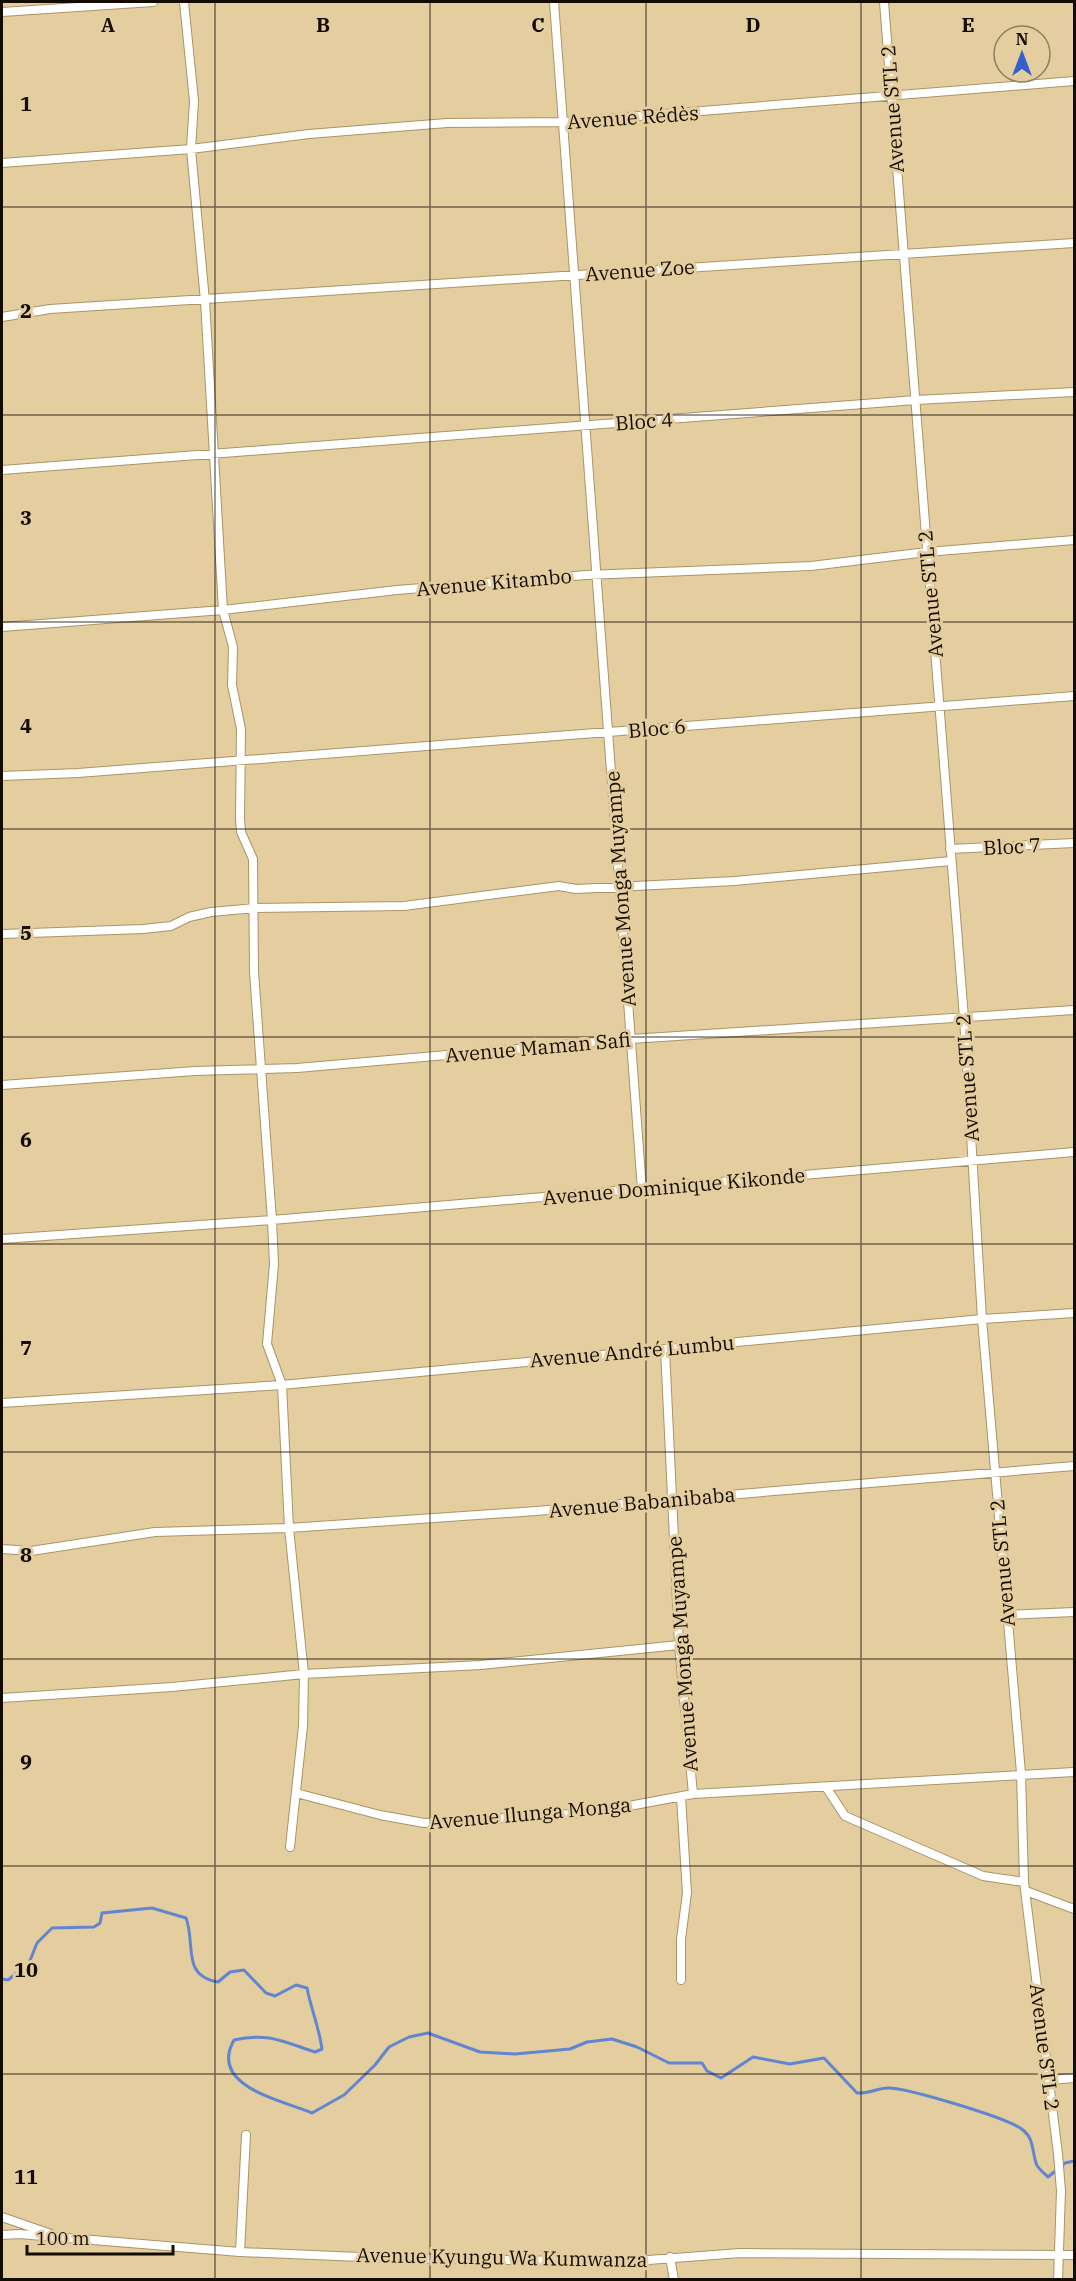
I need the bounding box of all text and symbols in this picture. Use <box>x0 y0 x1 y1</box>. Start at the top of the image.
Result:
text: A <box>101 11 115 38</box>
text: B <box>316 11 330 38</box>
text: C <box>531 11 545 38</box>
text: D <box>745 11 761 38</box>
text: E <box>961 11 975 38</box>
north arrow <box>992 24 1052 84</box>
text: N <box>1016 29 1028 49</box>
street label: Avenue STL 2 <box>874 44 910 174</box>
text: 1 <box>20 90 32 117</box>
street label: Avenue Rédès <box>566 99 700 135</box>
street label: Avenue Zoe <box>584 253 696 287</box>
text: 2 <box>20 297 32 324</box>
street label: Bloc 4 <box>614 406 674 436</box>
text: 3 <box>20 504 32 531</box>
street label: Avenue STL 2 <box>911 529 949 659</box>
street label: Avenue Kitambo <box>415 562 573 602</box>
text: 4 <box>20 712 32 739</box>
street label: Bloc 6 <box>627 712 687 744</box>
street label: Avenue Monga Muyampe <box>598 770 642 1008</box>
street label: Bloc 7 <box>982 831 1042 861</box>
text: 5 <box>20 919 32 946</box>
street label: Avenue STL 2 <box>949 1013 985 1143</box>
street label: Avenue Maman Safi <box>444 1025 632 1069</box>
text: 6 <box>20 1126 32 1153</box>
street label: Avenue Dominique Kikonde <box>542 1161 806 1211</box>
street label: Avenue André Lumbu <box>529 1329 735 1373</box>
text: 7 <box>20 1334 32 1361</box>
street label: Avenue Babanibaba <box>548 1480 736 1524</box>
street label: Avenue STL 2 <box>983 1498 1021 1628</box>
street label: Avenue Monga Muyampe <box>660 1535 704 1773</box>
text: 8 <box>20 1541 32 1568</box>
text: 9 <box>20 1748 32 1775</box>
street label: Avenue Ilunga Monga <box>428 1791 632 1835</box>
text: 10 <box>14 1956 38 1983</box>
street label: Avenue STL 2 <box>1024 1982 1066 2112</box>
text: 11 <box>14 2163 38 2190</box>
scale bar <box>27 2218 172 2256</box>
text: 100 m <box>36 2227 90 2250</box>
street label: Avenue Kyungu Wa Kumwanza <box>356 2241 648 2273</box>

